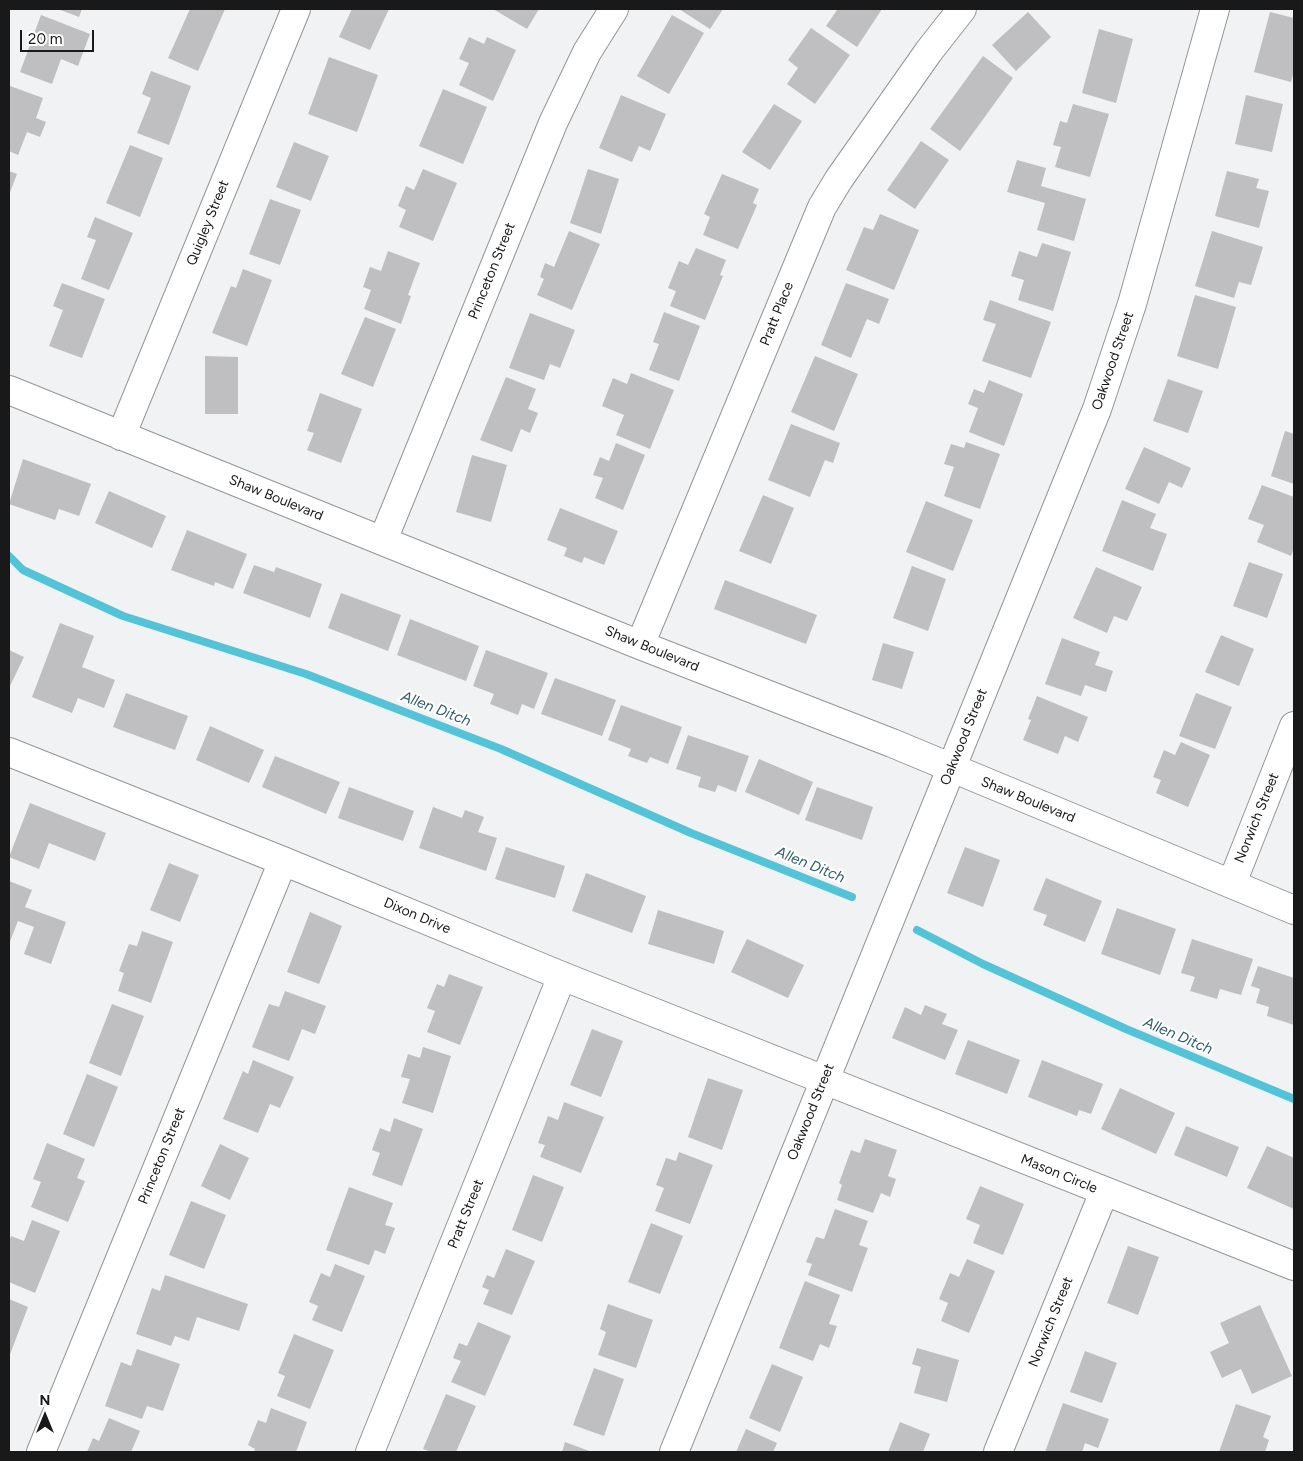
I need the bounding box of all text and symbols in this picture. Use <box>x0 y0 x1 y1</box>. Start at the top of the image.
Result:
scale bar <box>22 20 96 52</box>
text: 20 m <box>28 30 62 48</box>
street label: Quigley Street <box>183 178 233 268</box>
street label: Princeton Street <box>465 220 519 322</box>
street label: Pratt Place <box>757 280 797 348</box>
street label: Oakwood Street <box>1088 310 1138 412</box>
street label: Shaw Boulevard <box>226 471 326 525</box>
street label: Shaw Boulevard <box>602 622 702 676</box>
street label: Oakwood Street <box>937 686 991 788</box>
water label: Allen Ditch <box>399 687 473 731</box>
street label: Norwich Street <box>1231 770 1283 866</box>
street label: Shaw Boulevard <box>978 773 1078 827</box>
water label: Allen Ditch <box>773 843 847 887</box>
street label: Dixon Drive <box>381 894 453 938</box>
water label: Allen Ditch <box>1141 1013 1215 1059</box>
street label: Oakwood Street <box>784 1061 838 1163</box>
street label: Princeton Street <box>135 1105 189 1207</box>
street label: Mason Circle <box>1018 1151 1100 1197</box>
street label: Pratt Street <box>445 1177 487 1251</box>
street label: Norwich Street <box>1025 1274 1077 1370</box>
north arrow <box>20 1391 70 1441</box>
text: N <box>40 1392 50 1409</box>

